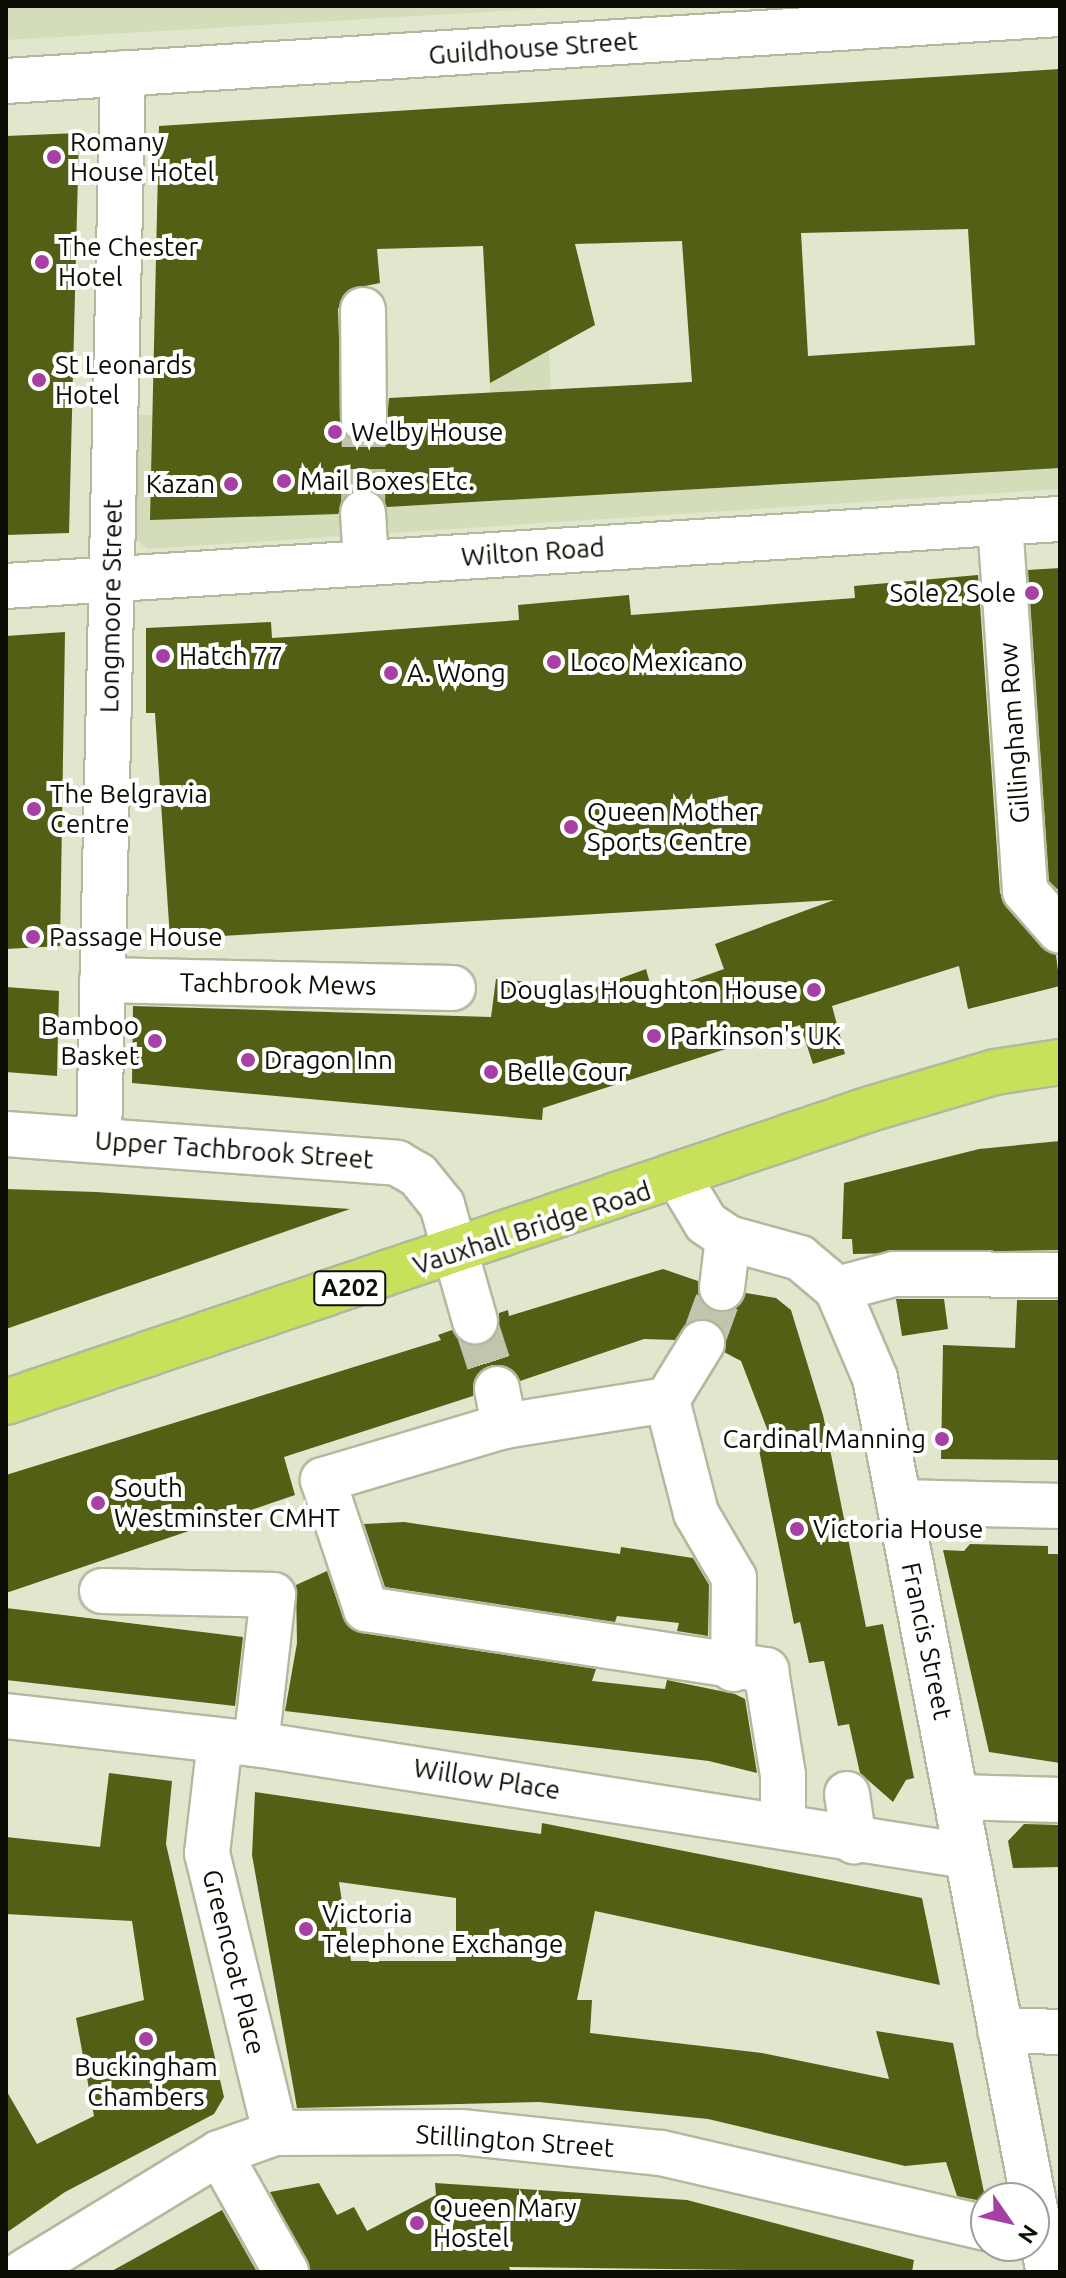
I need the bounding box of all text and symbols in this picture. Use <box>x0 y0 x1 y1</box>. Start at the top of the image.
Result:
street label: Guildhouse Street <box>427 25 639 71</box>
place label: Romany House Hotel <box>70 126 214 188</box>
marker: Romany House Hotel <box>45 148 63 166</box>
place label: The Chester Hotel <box>58 231 198 292</box>
marker: The Chester Hotel <box>33 253 51 271</box>
place label: St Leonards Hotel <box>55 349 192 410</box>
marker: St Leonards Hotel <box>30 371 48 389</box>
place label: Welby House <box>351 416 503 448</box>
marker: Welby House <box>326 423 344 441</box>
place label: Mail Boxes Etc. <box>300 465 474 497</box>
place label: Kazan <box>146 468 215 500</box>
marker: Mail Boxes Etc. <box>275 472 293 490</box>
marker: Kazan <box>222 475 240 493</box>
street label: Longmoore Street <box>94 499 128 713</box>
street label: Wilton Road <box>460 531 606 573</box>
place label: Sole 2 Sole <box>889 577 1016 609</box>
marker: Sole 2 Sole <box>1023 584 1041 602</box>
place label: Hatch 77 <box>179 640 283 672</box>
street label: Gillingham Row <box>992 641 1036 825</box>
place label: Loco Mexicano <box>570 646 743 678</box>
marker: Hatch 77 <box>154 647 172 665</box>
marker: Loco Mexicano <box>545 653 563 671</box>
place label: A. Wong <box>407 657 506 689</box>
marker: A. Wong <box>382 664 400 682</box>
place label: The Belgravia Centre <box>50 778 208 840</box>
place label: Queen Mother Sports Centre <box>587 796 759 858</box>
marker: The Belgravia Centre <box>25 800 43 818</box>
marker: Queen Mother Sports Centre <box>562 818 580 836</box>
place label: Passage House <box>49 921 223 953</box>
marker: Passage House <box>24 928 42 946</box>
street label: Tachbrook Mews <box>179 967 377 1001</box>
place label: Douglas Houghton House <box>499 974 798 1006</box>
marker: Douglas Houghton House <box>805 981 823 999</box>
place label: Bamboo Basket <box>41 1010 139 1072</box>
place label: Parkinson's UK <box>670 1020 841 1052</box>
marker: Parkinson's UK <box>645 1027 663 1045</box>
marker: Bamboo Basket <box>146 1032 164 1050</box>
place label: Dragon Inn <box>264 1044 393 1076</box>
marker: Dragon Inn <box>239 1051 257 1069</box>
place label: Belle Cour <box>507 1056 628 1088</box>
marker: Belle Cour <box>482 1063 500 1081</box>
street label: Upper Tachbrook Street <box>94 1125 374 1175</box>
street label: Vauxhall Bridge Road <box>409 1175 655 1281</box>
road number: A202 <box>312 1268 388 1308</box>
place label: Cardinal Manning <box>723 1423 926 1455</box>
marker: Cardinal Manning <box>933 1430 951 1448</box>
place label: South Westminster CMHT <box>114 1472 340 1534</box>
marker: South Westminster CMHT <box>89 1494 107 1512</box>
place label: Victoria House <box>813 1513 983 1545</box>
marker: Victoria House <box>788 1520 806 1538</box>
street label: Francis Street <box>895 1560 959 1722</box>
street label: Willow Place <box>411 1752 563 1806</box>
street label: Greencoat Place <box>196 1866 272 2058</box>
place label: Victoria Telephone Exchange <box>322 1898 563 1960</box>
marker: Victoria Telephone Exchange <box>297 1920 315 1938</box>
marker: Buckingham Chambers <box>137 2030 155 2048</box>
place label: Buckingham Chambers <box>74 2051 218 2112</box>
street label: Stillington Street <box>415 2119 615 2163</box>
north arrow <box>970 2182 1050 2262</box>
place label: Queen Mary Hostel <box>433 2192 576 2254</box>
marker: Queen Mary Hostel <box>408 2214 426 2232</box>
text: N <box>1014 2221 1044 2248</box>

